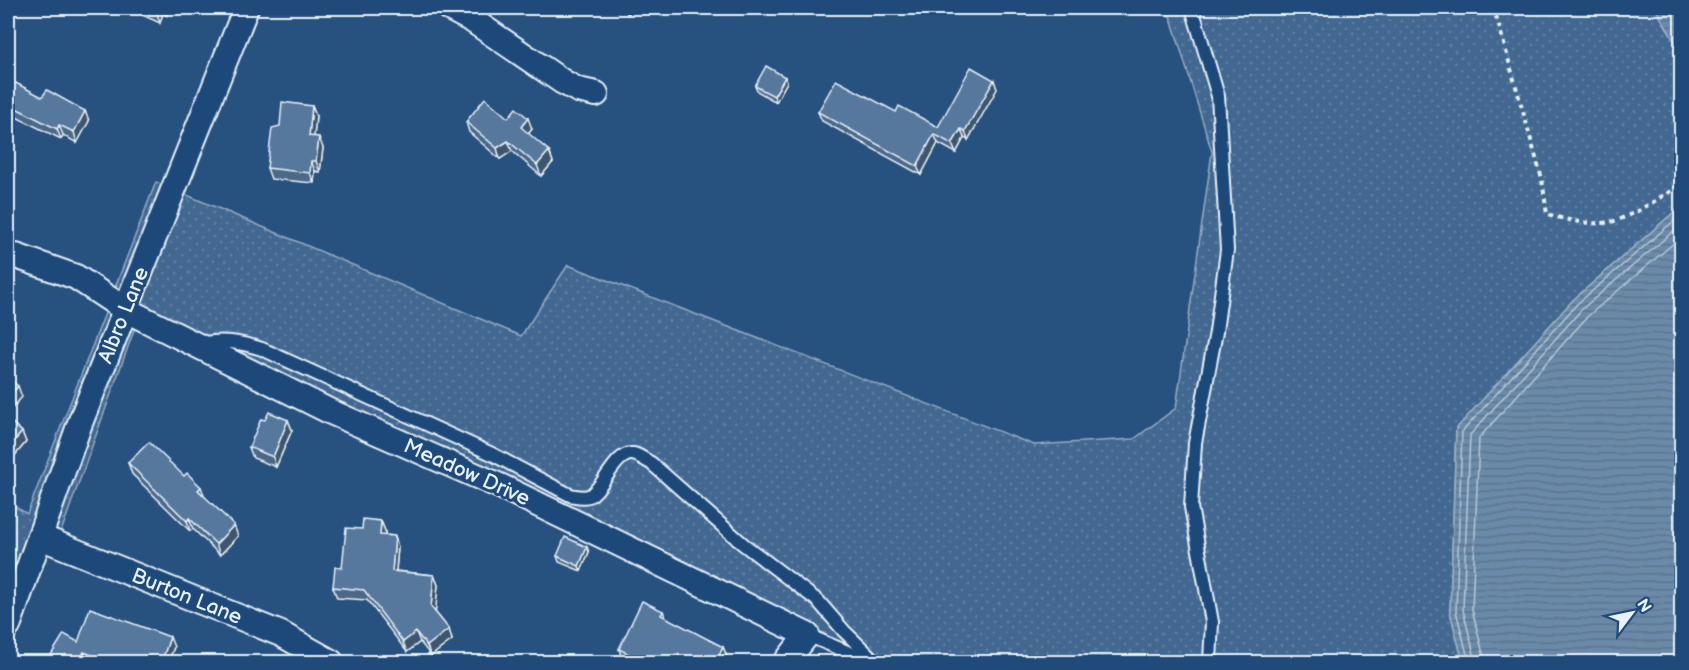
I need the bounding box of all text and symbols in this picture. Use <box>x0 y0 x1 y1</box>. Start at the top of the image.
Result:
street label: Albro Lane <box>93 263 154 367</box>
street label: Meadow Drive <box>400 433 534 511</box>
street label: Burton Lane <box>128 563 246 630</box>
north arrow <box>1602 583 1662 643</box>
text: N <box>1632 596 1655 616</box>

